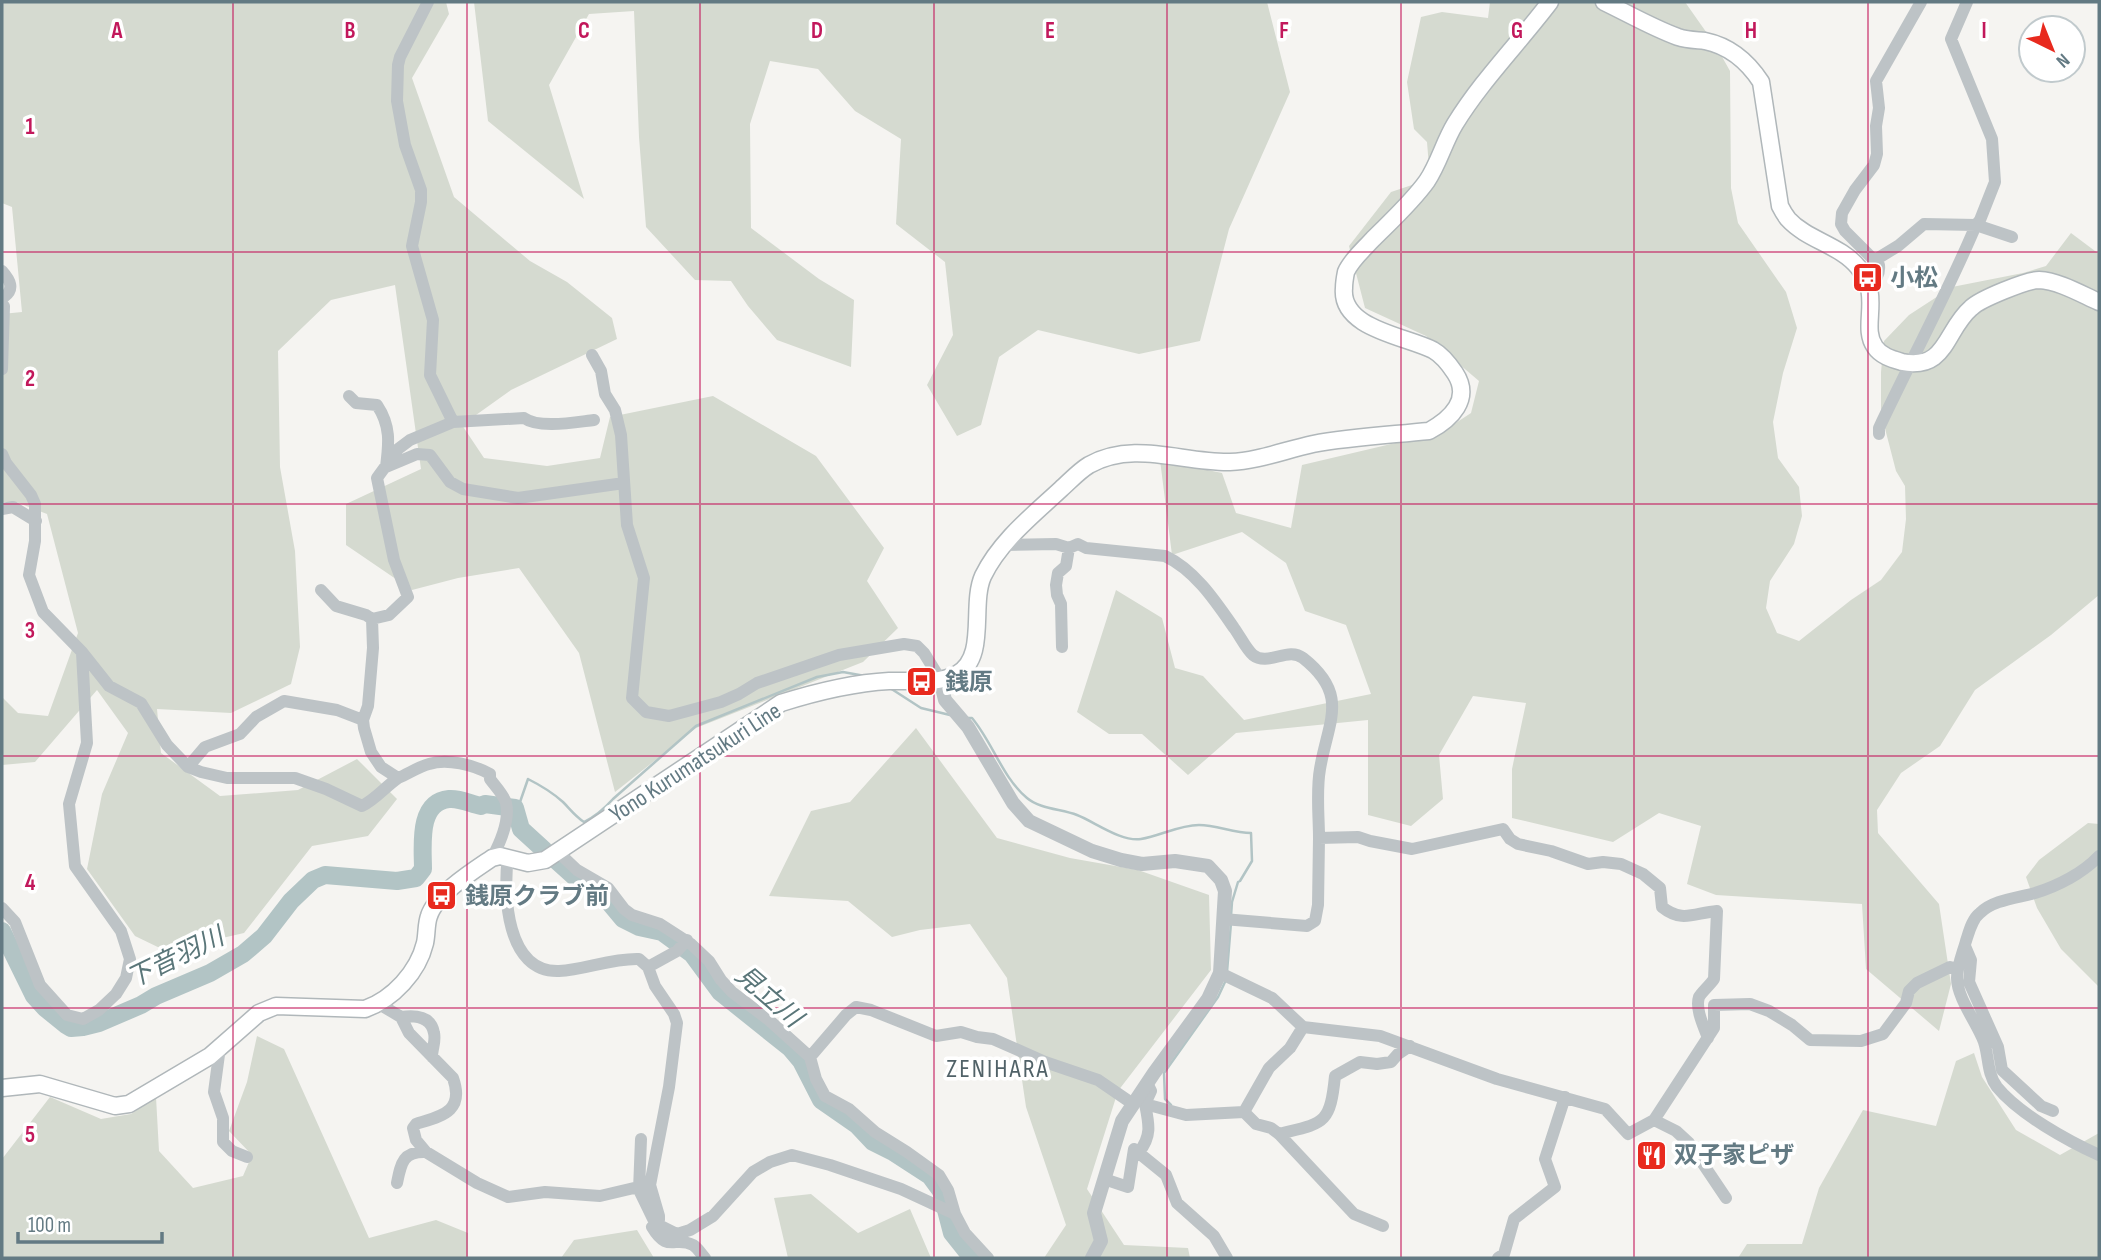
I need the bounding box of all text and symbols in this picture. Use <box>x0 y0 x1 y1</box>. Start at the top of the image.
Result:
north arrow <box>2017 14 2087 84</box>
text: A <box>111 17 124 45</box>
text: B <box>345 17 356 45</box>
text: C <box>578 17 590 45</box>
text: D <box>811 17 823 45</box>
text: E <box>1045 17 1055 45</box>
text: F <box>1279 17 1289 45</box>
text: G <box>1511 17 1523 45</box>
text: H <box>1745 17 1757 45</box>
text: I <box>1981 17 1987 45</box>
text: N <box>2051 48 2074 72</box>
text: 1 <box>25 113 35 141</box>
bus stop icon: 小松 <box>1850 261 1884 295</box>
place label: 小松 <box>1890 264 1938 293</box>
text: 2 <box>25 365 35 393</box>
text: 3 <box>25 617 35 645</box>
bus stop icon: 銭原 <box>905 665 939 699</box>
place label: 銭原 <box>945 668 993 697</box>
street label: Yono Kurumatsukuri Line <box>604 696 786 829</box>
text: 4 <box>25 869 36 897</box>
bus stop icon: 銭原クラブ前 <box>425 879 459 913</box>
place label: 銭原クラブ前 <box>465 882 609 911</box>
water label: 下音羽川 <box>122 920 232 995</box>
water label: 見立川 <box>728 960 810 1036</box>
district label: ZENIHARA <box>946 1054 1050 1085</box>
text: 5 <box>25 1121 35 1149</box>
restaurant icon: 双子家ピザ <box>1634 1138 1668 1172</box>
place label: 双子家ピザ <box>1674 1141 1794 1170</box>
scale bar <box>18 1200 161 1244</box>
text: 100 m <box>28 1213 71 1238</box>

